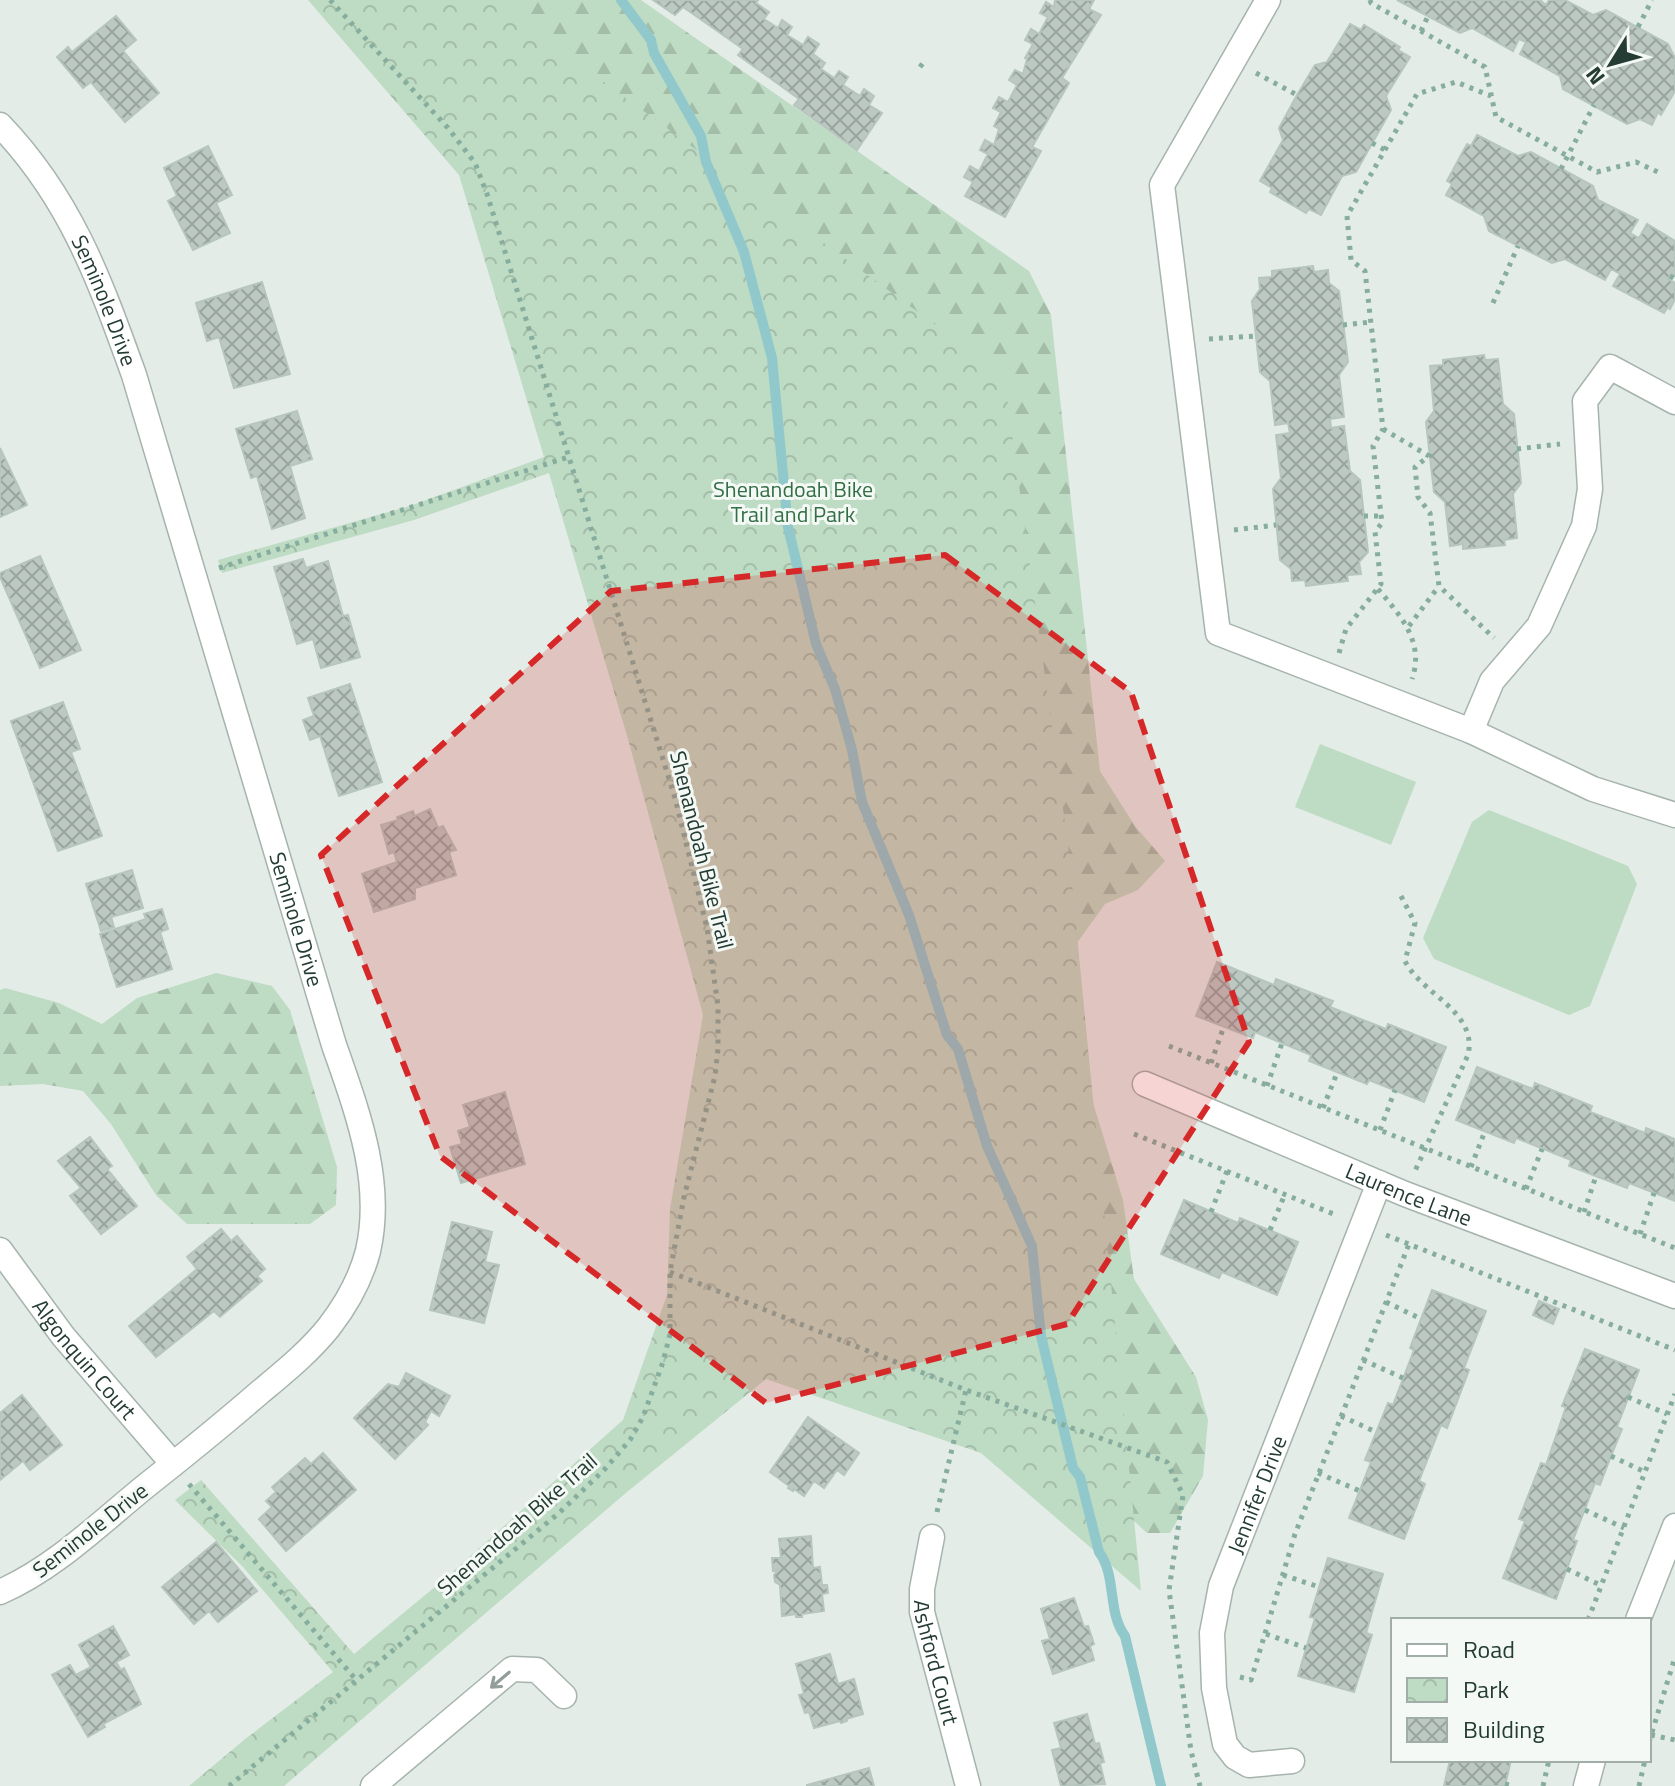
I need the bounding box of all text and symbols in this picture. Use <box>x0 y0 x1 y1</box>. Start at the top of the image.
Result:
north arrow <box>1571 24 1651 104</box>
text: N <box>1577 60 1613 92</box>
street label: Seminole Drive <box>63 229 146 371</box>
park label: Shenandoah Bike Trail and Park <box>713 472 873 531</box>
street label: Shenandoah Bike Trail <box>661 747 743 953</box>
street label: Seminole Drive <box>260 848 333 991</box>
street label: Laurence Lane <box>1340 1154 1477 1235</box>
street label: Algonquin Court <box>24 1292 145 1427</box>
street label: Jennifer Drive <box>1218 1430 1295 1559</box>
street label: Shenandoah Bike Trail <box>429 1445 605 1603</box>
street label: Seminole Drive <box>25 1474 155 1586</box>
street label: Ashford Court <box>905 1600 968 1729</box>
legend <box>1391 1618 1651 1762</box>
text: Road <box>1463 1631 1515 1667</box>
one-way arrow <box>490 1671 510 1689</box>
text: Park <box>1463 1671 1509 1707</box>
text: Building <box>1463 1711 1545 1747</box>

